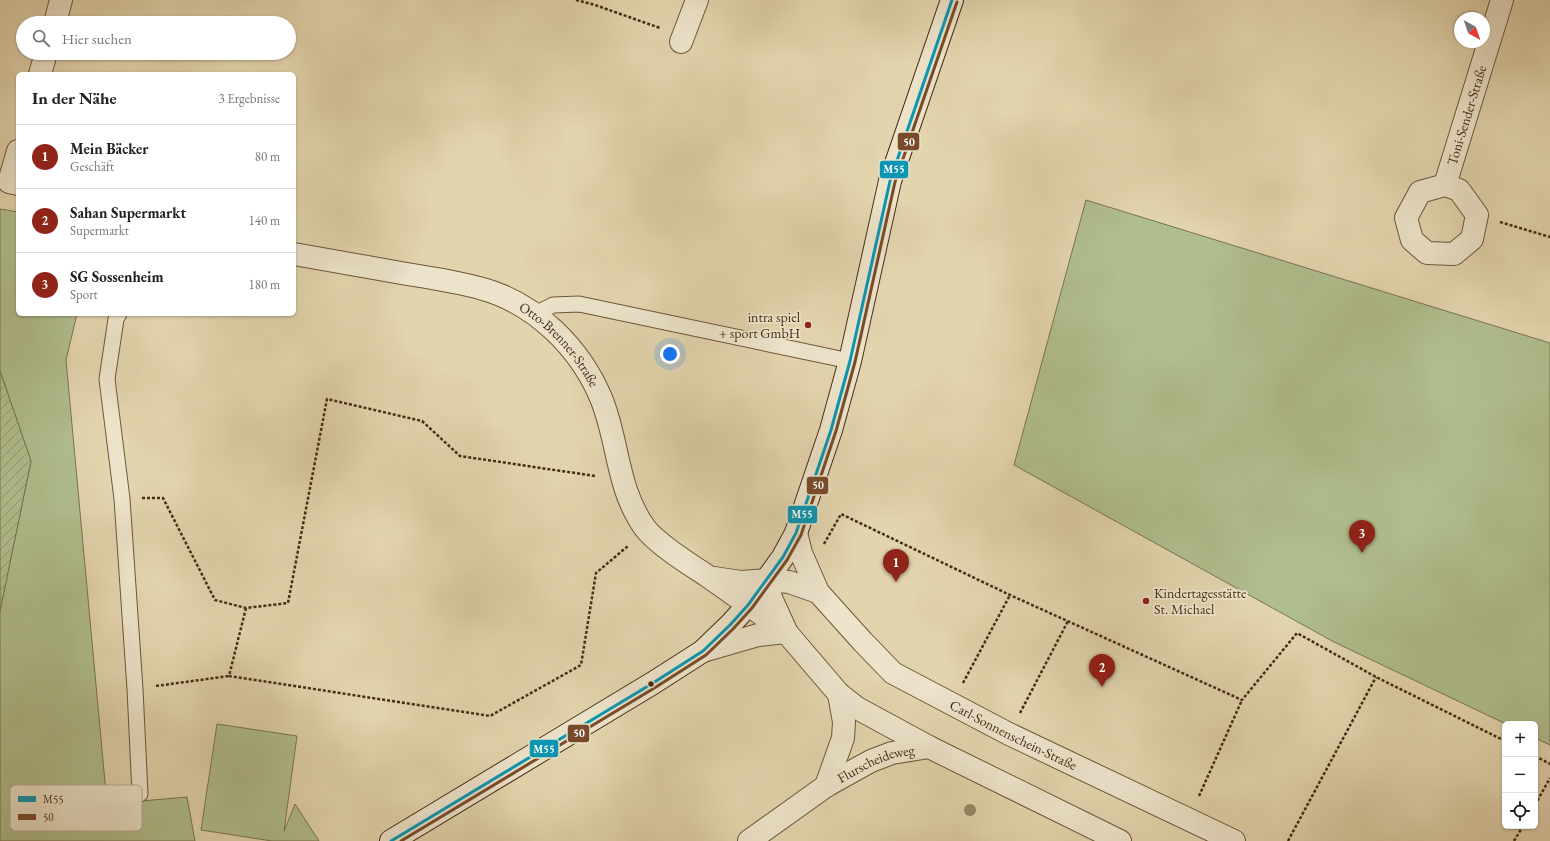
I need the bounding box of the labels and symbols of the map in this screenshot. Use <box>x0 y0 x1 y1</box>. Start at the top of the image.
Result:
north arrow <box>1454 12 1490 48</box>
street label: Toni-Sender-Straße <box>1443 62 1491 167</box>
line badge: 50 <box>897 132 920 151</box>
text: 50 <box>903 135 915 149</box>
line badge: M55 <box>879 160 909 179</box>
text: M55 <box>883 162 905 176</box>
street label: Otto-Brenner-Straße <box>516 298 604 390</box>
place label: intra spiel + sport GmbH <box>719 308 801 342</box>
marker: intra spiel + sport GmbH <box>803 320 813 330</box>
your location <box>660 344 680 364</box>
line badge: 50 <box>806 476 829 495</box>
text: 50 <box>812 478 824 492</box>
line badge: M55 <box>787 505 818 524</box>
text: M55 <box>791 507 813 521</box>
pin: 3 <box>1349 520 1375 553</box>
pin: 1 <box>883 549 909 582</box>
place label: Kindertagesstätte St. Michael <box>1154 584 1247 618</box>
marker: Kindertagesstätte St. Michael <box>1141 596 1151 606</box>
pin: 2 <box>1089 654 1115 687</box>
unlabelled marker <box>646 679 656 689</box>
street label: Carl-Sonnenschein-Straße <box>947 696 1080 774</box>
line badge: 50 <box>567 724 590 743</box>
text: 50 <box>573 726 585 740</box>
line badge: M55 <box>529 739 559 758</box>
street label: Flurscheideweg <box>834 740 917 787</box>
text: M55 <box>533 742 555 756</box>
legend <box>10 785 142 831</box>
text: M55 <box>43 792 63 806</box>
text: 50 <box>43 810 54 824</box>

